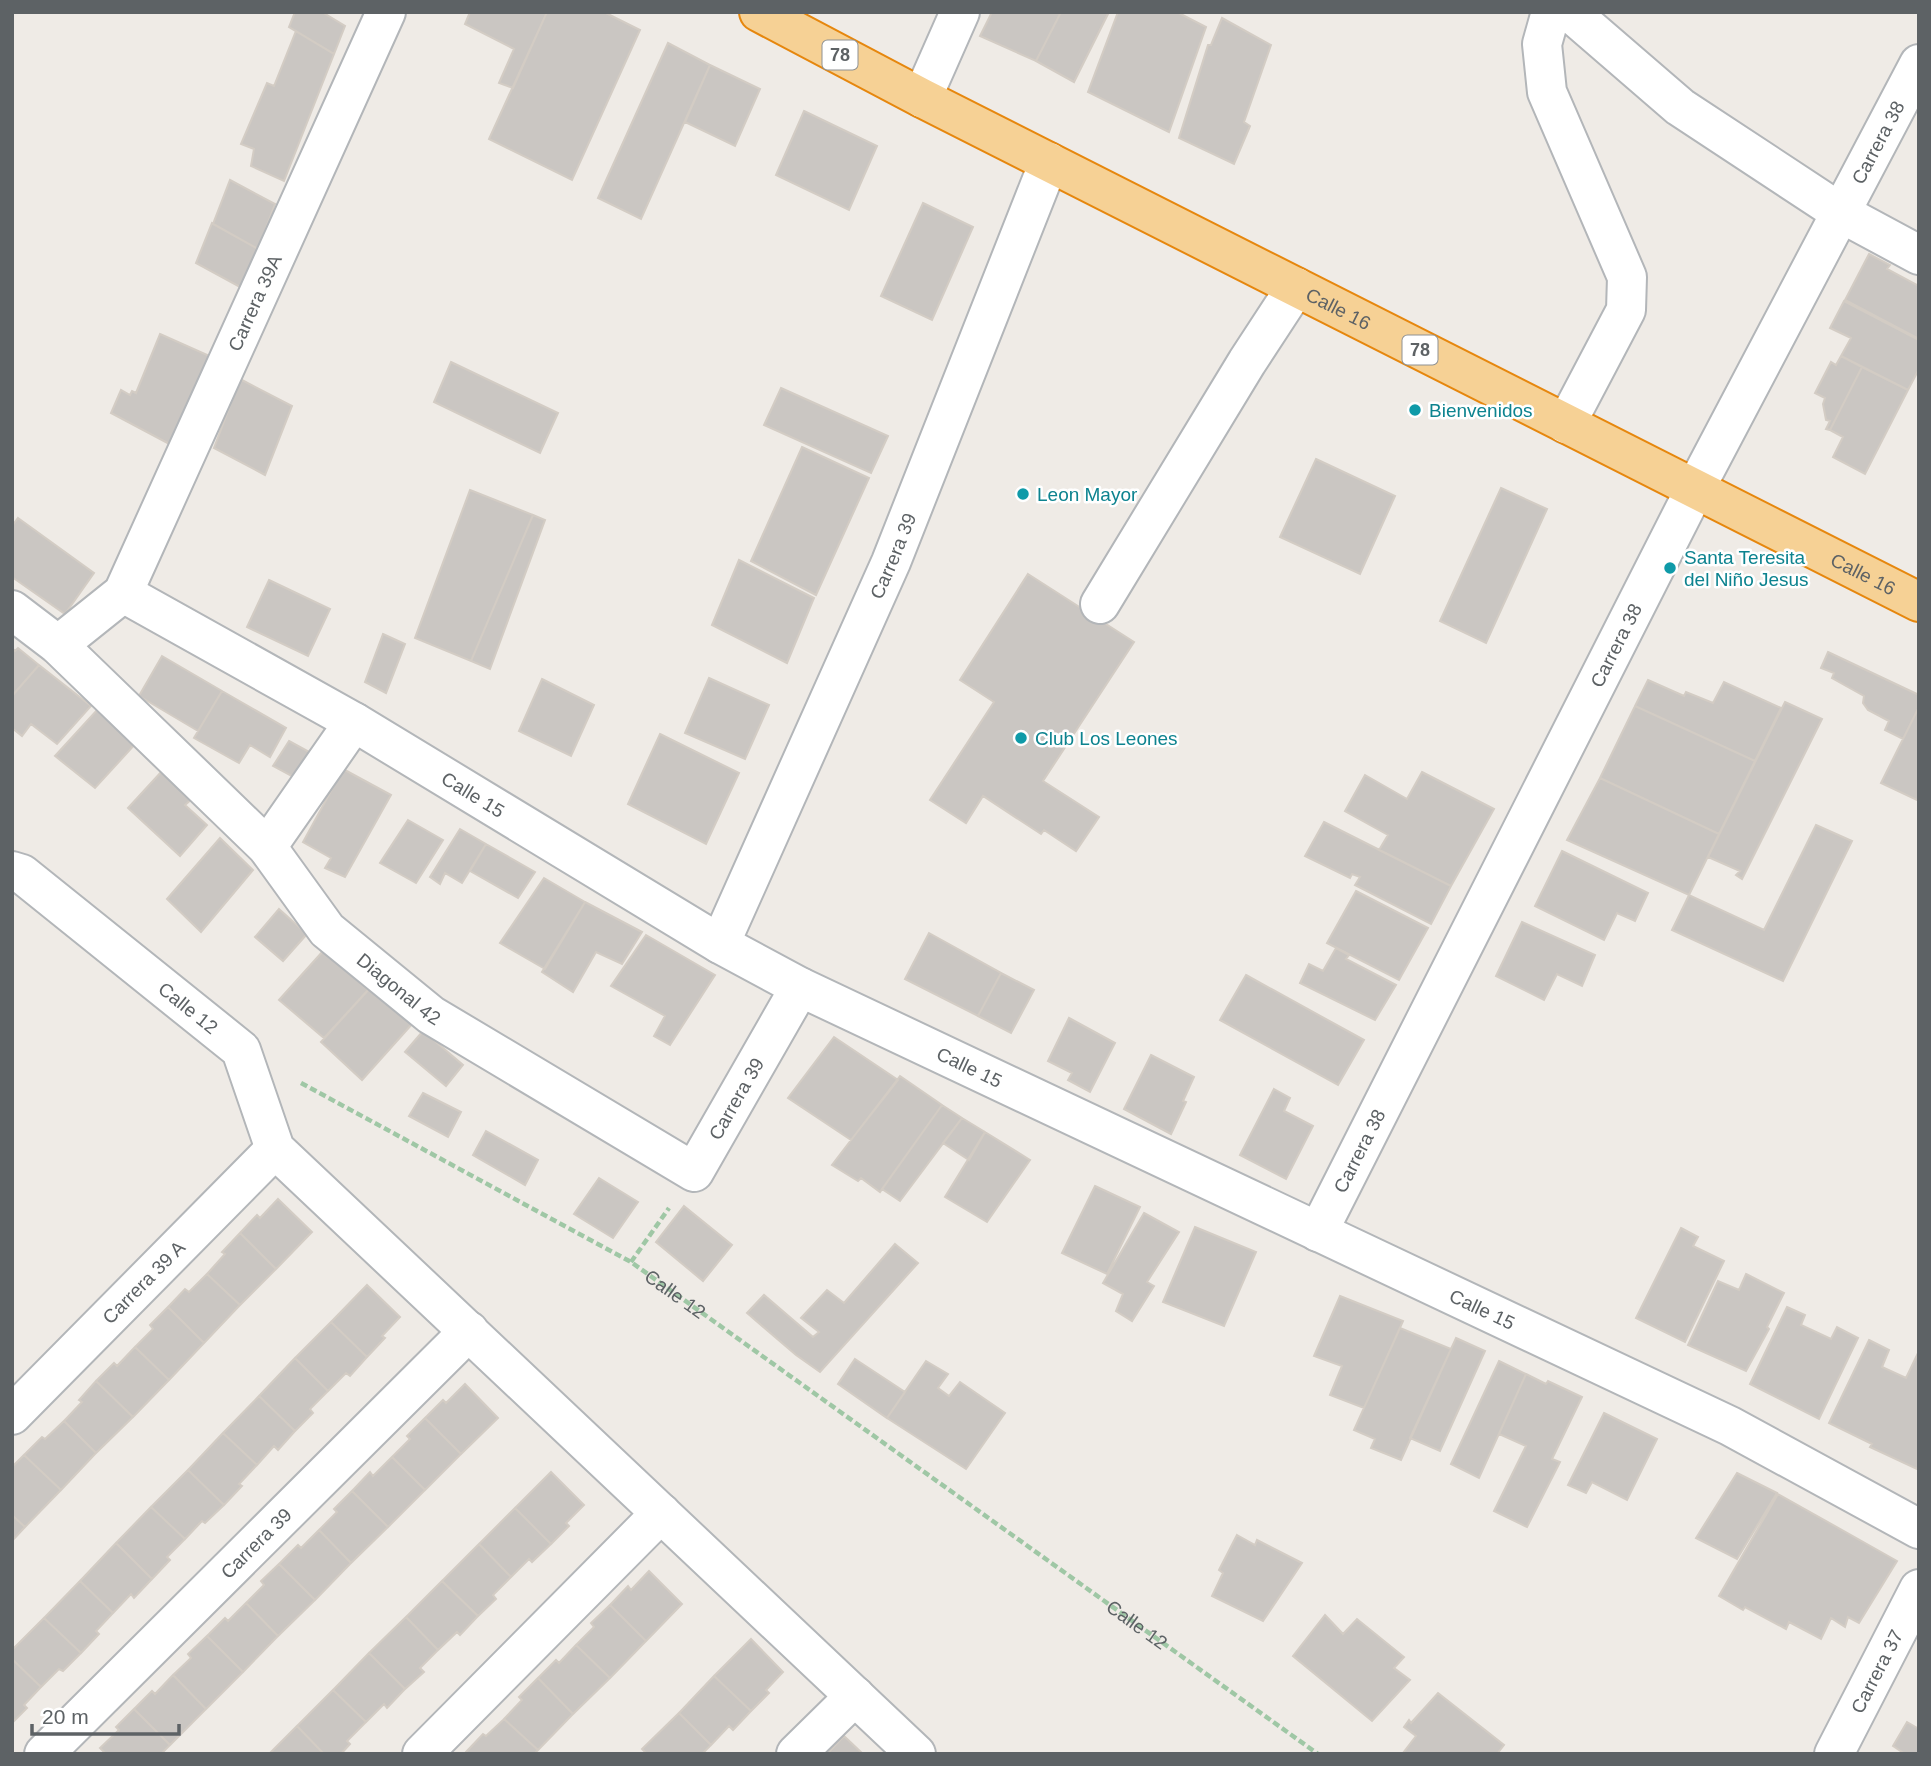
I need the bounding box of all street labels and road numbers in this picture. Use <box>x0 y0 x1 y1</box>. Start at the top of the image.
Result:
road number: 78 <box>822 40 858 70</box>
street label: Carrera 38 <box>1848 98 1909 188</box>
street label: Carrera 39A <box>224 251 286 354</box>
street label: Calle 16 <box>1302 284 1374 334</box>
road number: 78 <box>1402 336 1438 364</box>
street label: Carrera 39 <box>866 510 920 602</box>
street label: Calle 16 <box>1827 549 1899 599</box>
street label: Carrera 38 <box>1586 600 1646 691</box>
street label: Calle 15 <box>438 768 508 822</box>
street label: Diagonal 42 <box>353 949 444 1029</box>
street label: Calle 12 <box>154 978 222 1038</box>
street label: Calle 15 <box>933 1043 1005 1092</box>
street label: Carrera 39 <box>705 1054 768 1144</box>
street label: Carrera 38 <box>1330 1106 1390 1196</box>
street label: Carrera 39 A <box>98 1236 189 1328</box>
street label: Calle 12 <box>641 1265 710 1323</box>
street label: Calle 15 <box>1446 1285 1518 1334</box>
street label: Carrera 39 <box>217 1504 296 1583</box>
street label: Calle 12 <box>1102 1596 1171 1654</box>
street label: Carrera 37 <box>1847 1626 1907 1717</box>

